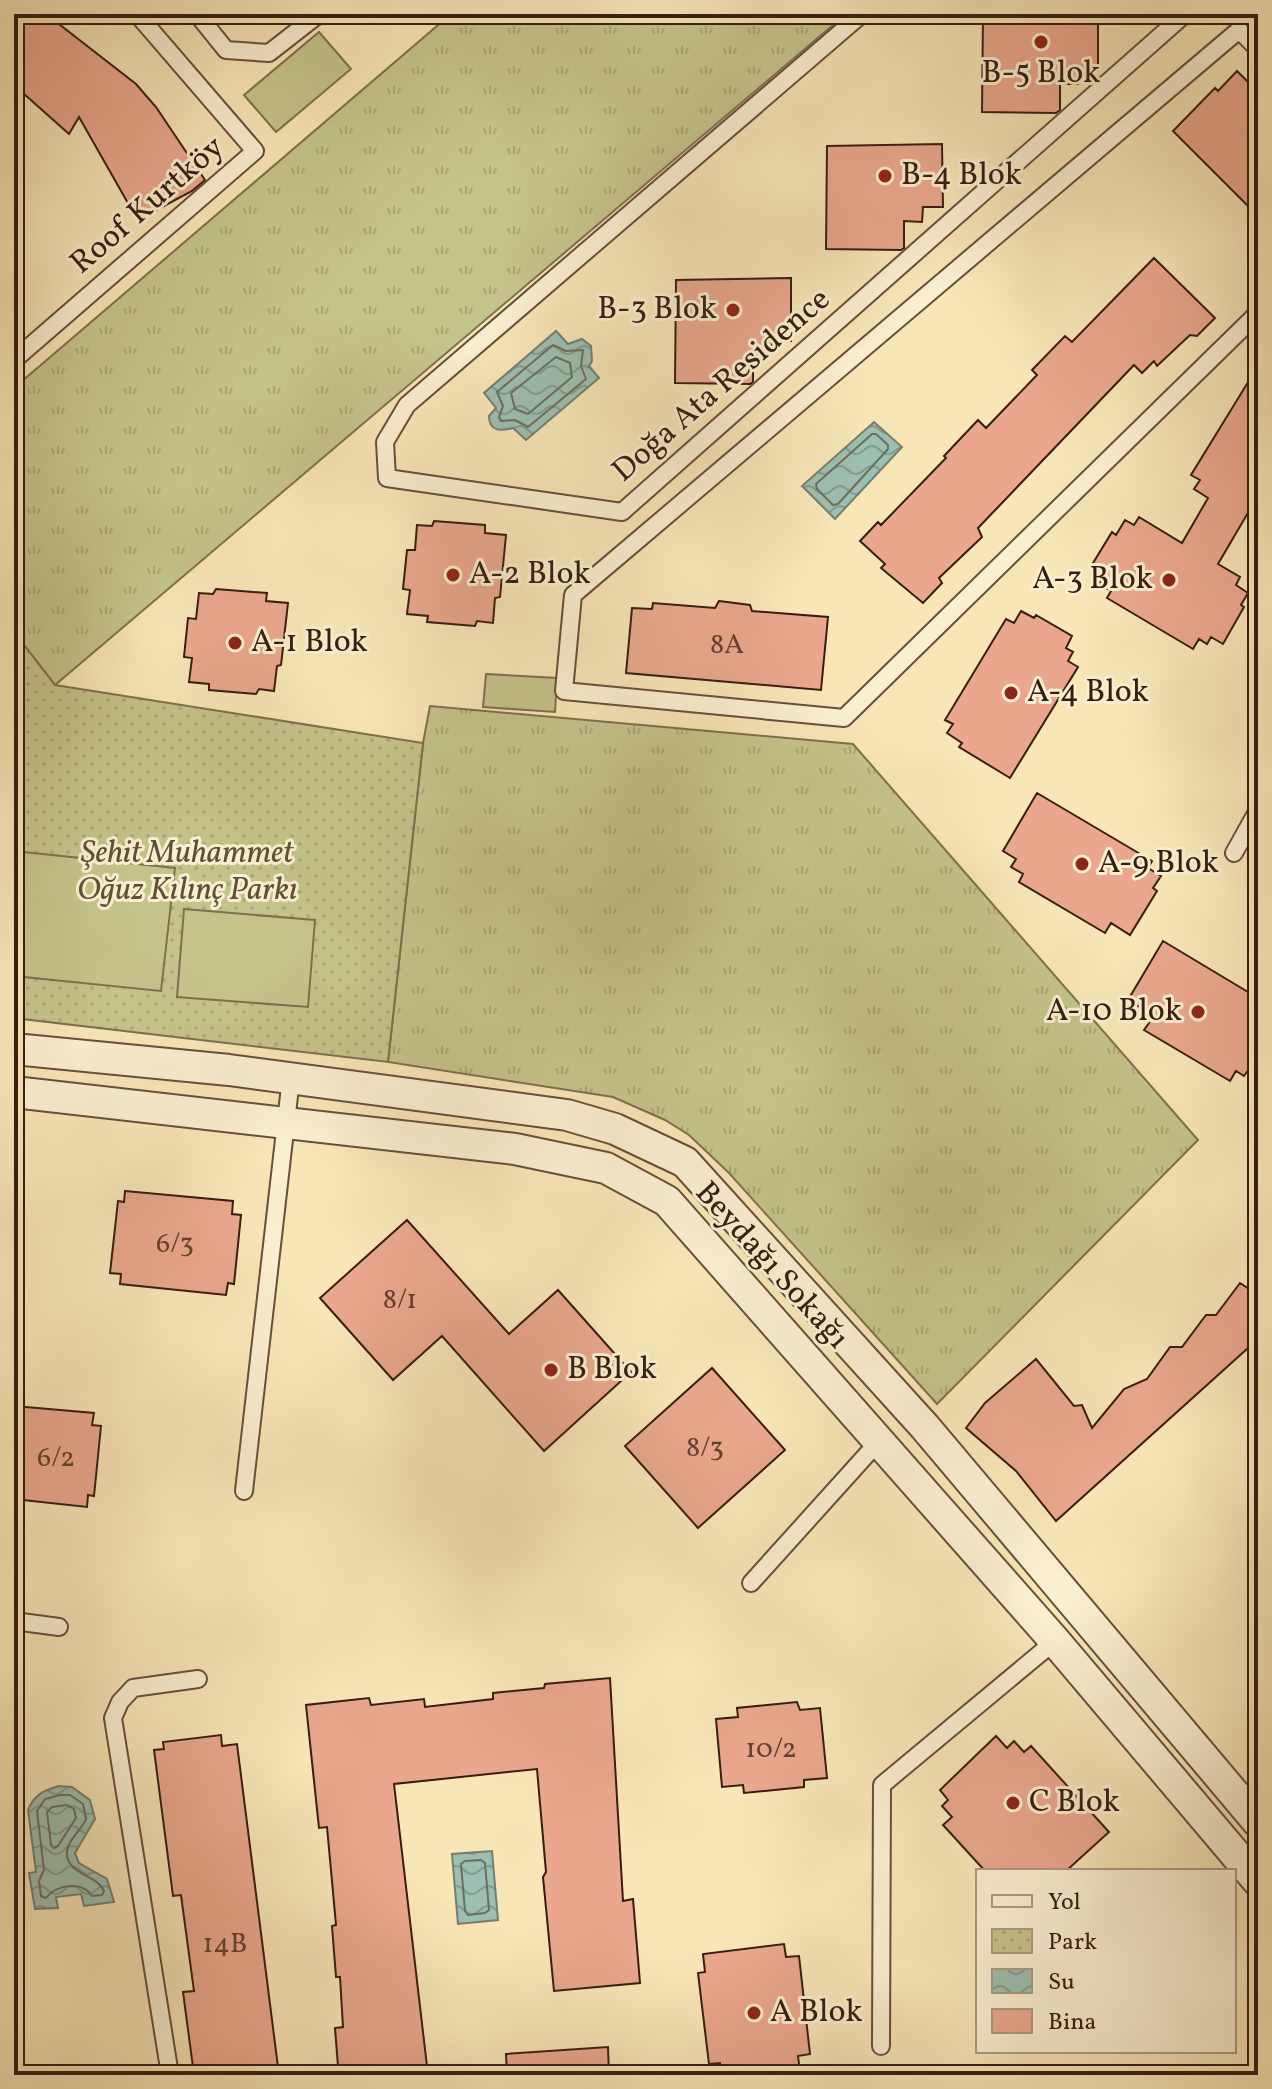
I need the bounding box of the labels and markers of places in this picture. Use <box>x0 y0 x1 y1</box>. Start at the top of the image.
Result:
marker: B-5 Blok <box>1032 33 1050 51</box>
place label: B-5 Blok <box>982 52 1100 96</box>
place label: B-4 Blok <box>901 154 1022 198</box>
marker: B-4 Blok <box>876 167 894 185</box>
place label: B-3 Blok <box>597 288 717 332</box>
marker: B-3 Blok <box>724 301 742 319</box>
place label: A-2 Blok <box>469 553 591 597</box>
place label: A-3 Blok <box>1032 558 1153 602</box>
marker: A-2 Blok <box>444 566 462 584</box>
marker: A-3 Blok <box>1160 571 1178 589</box>
place label: A-1 Blok <box>251 621 368 665</box>
marker: A-1 Blok <box>226 634 244 652</box>
place label: A-4 Blok <box>1027 671 1149 715</box>
marker: A-4 Blok <box>1002 684 1020 702</box>
place label: A-9 Blok <box>1098 842 1219 886</box>
marker: A-9 Blok <box>1073 855 1091 873</box>
place label: A-10 Blok <box>1046 990 1182 1034</box>
marker: A-10 Blok <box>1189 1003 1207 1021</box>
place label: B Blok <box>567 1348 657 1392</box>
marker: B Blok <box>542 1361 560 1379</box>
place label: C Blok <box>1029 1781 1120 1825</box>
marker: C Blok <box>1004 1794 1022 1812</box>
place label: A Blok <box>770 1991 863 2035</box>
marker: A Blok <box>745 2004 763 2022</box>

